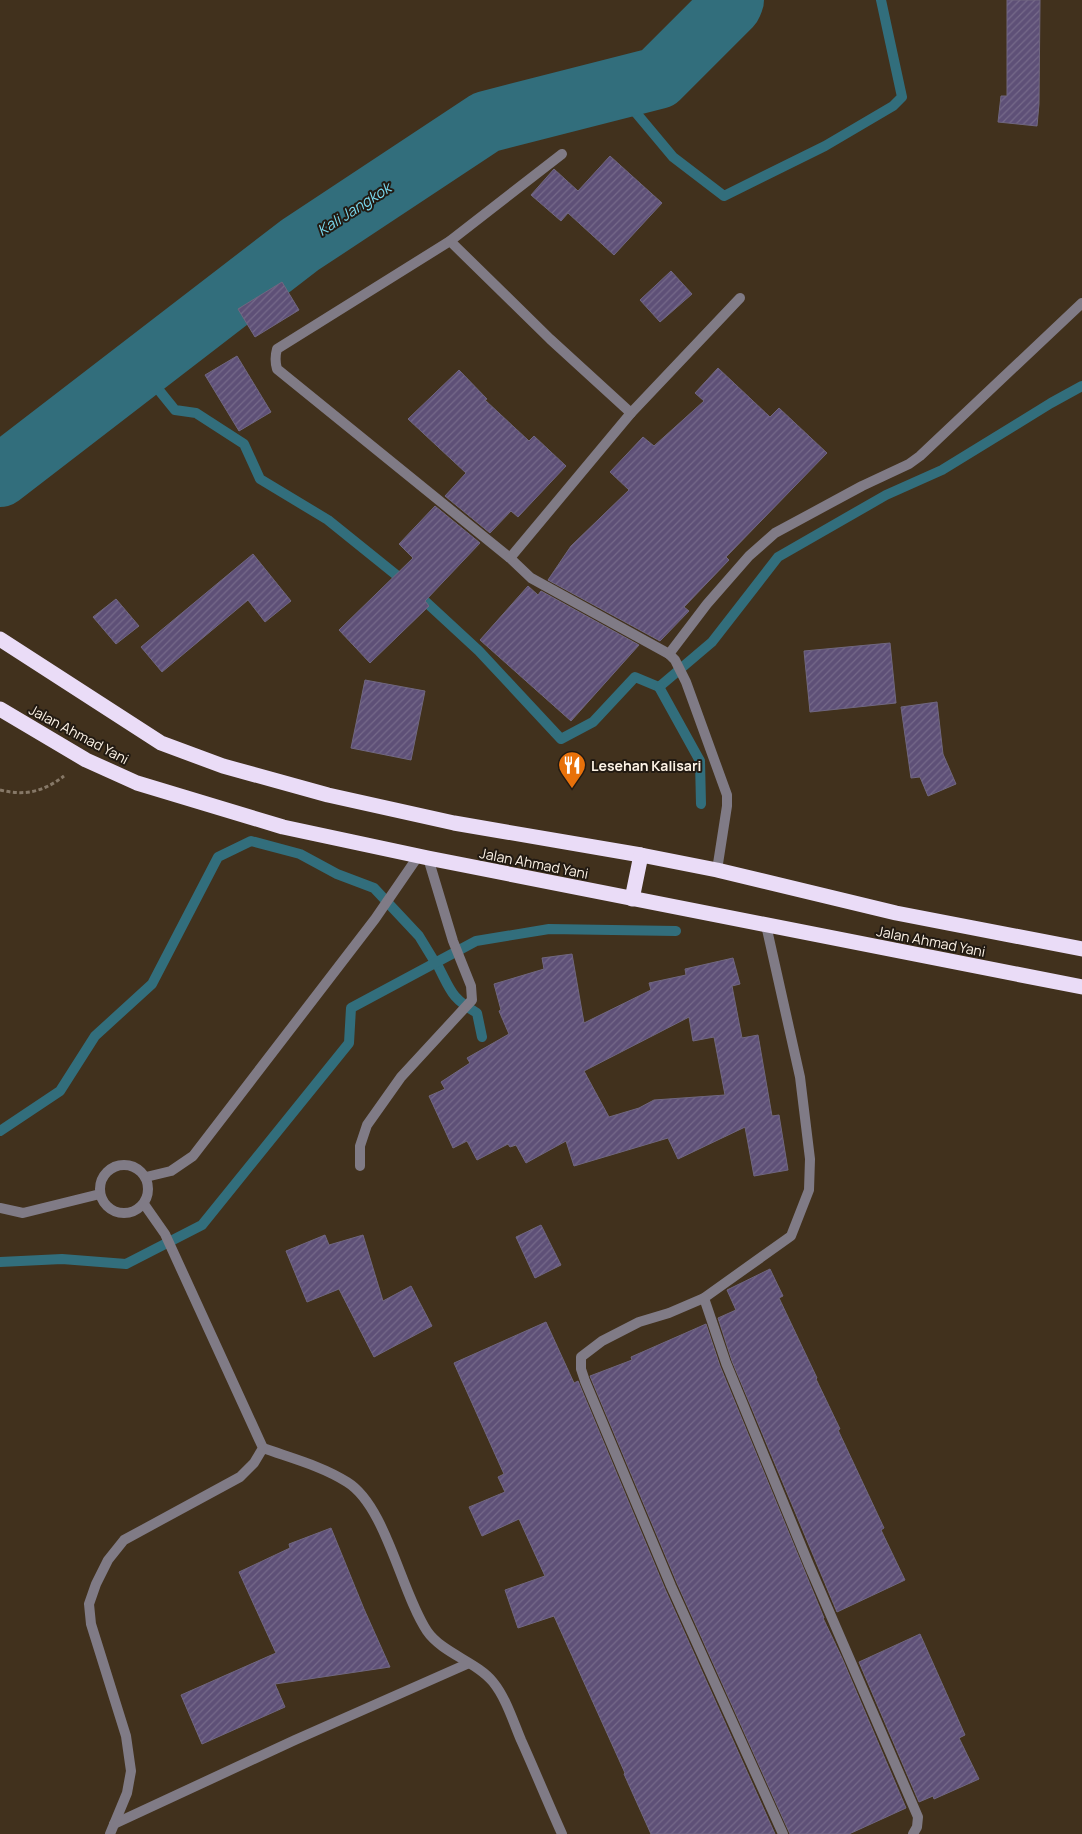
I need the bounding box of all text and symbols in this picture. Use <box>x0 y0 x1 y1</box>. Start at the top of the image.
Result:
water label: Kali Jangkok <box>313 176 397 241</box>
street label: Jalan Ahmad Yani <box>26 700 132 768</box>
restaurant icon: Lesehan Kalisari <box>557 750 587 789</box>
place label: Lesehan Kalisari <box>591 756 701 775</box>
street label: Jalan Ahmad Yani <box>478 843 590 883</box>
street label: Jalan Ahmad Yani <box>875 921 987 961</box>

